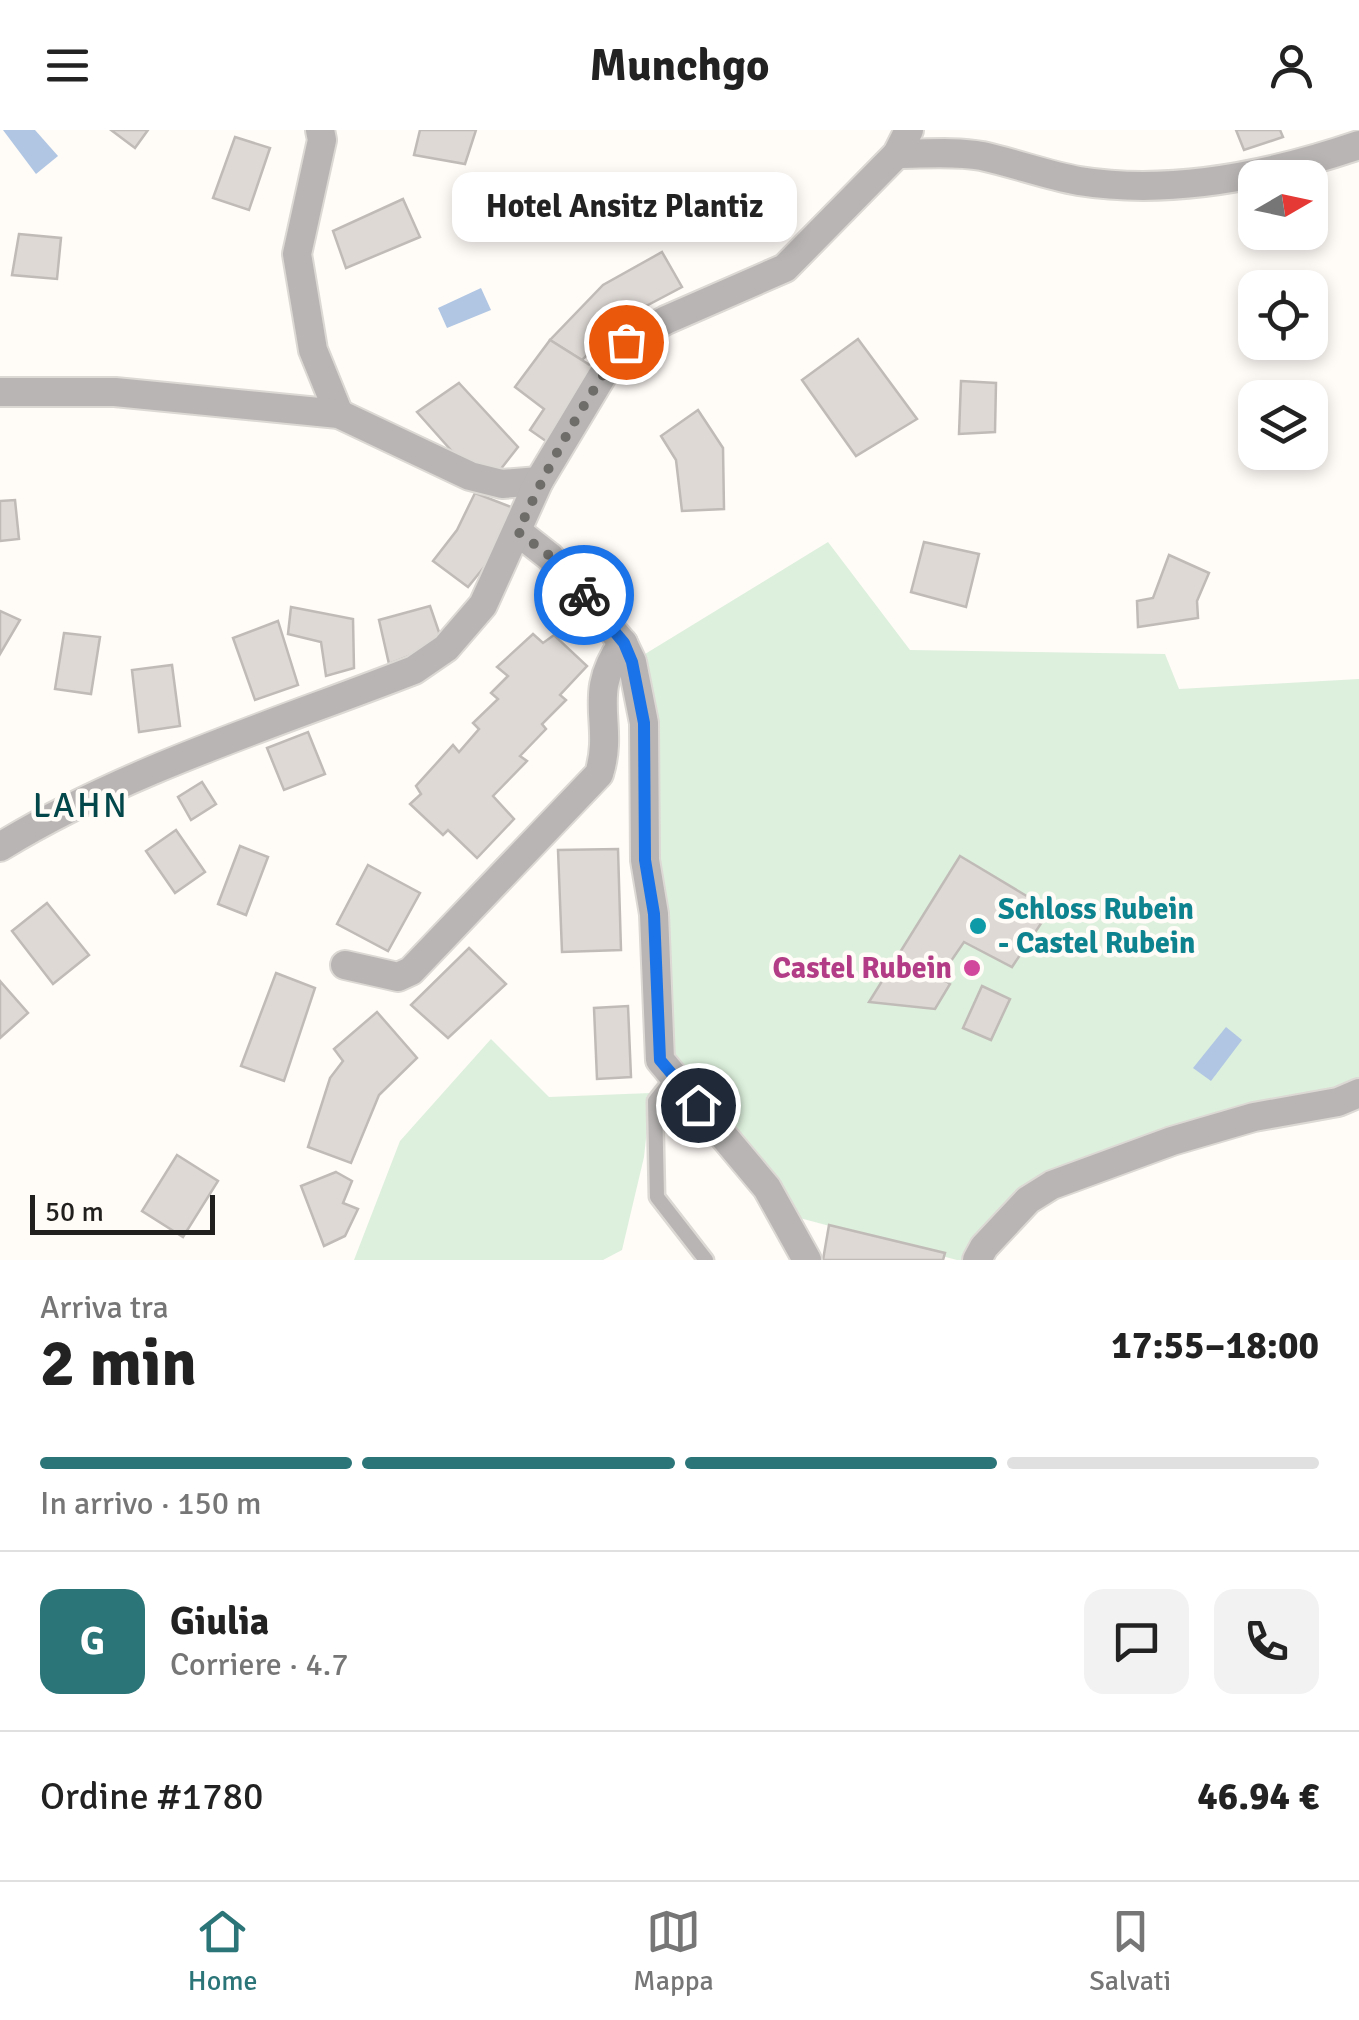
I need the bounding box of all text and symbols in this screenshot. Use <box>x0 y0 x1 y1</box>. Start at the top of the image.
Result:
icon: menu <box>40 38 95 93</box>
text: Munchgo <box>589 38 770 93</box>
icon: person <box>1264 38 1319 93</box>
north arrow <box>1238 160 1328 250</box>
map controls <box>1238 160 1328 470</box>
callout: Hotel Ansitz Plantiz <box>454 172 798 242</box>
text: Hotel Ansitz Plantiz <box>486 187 763 226</box>
button: locate <box>1238 270 1328 360</box>
pin <box>584 300 669 385</box>
icon: bag <box>599 315 654 370</box>
button: layers <box>1238 380 1328 470</box>
courier <box>534 545 634 645</box>
icon: bike <box>557 568 612 623</box>
district label: LAHN <box>33 784 129 827</box>
place label: Schloss Rubein - Castel Rubein <box>998 891 1195 962</box>
marker: Schloss Rubein - Castel Rubein <box>967 915 989 937</box>
place label: Castel Rubein <box>773 950 952 987</box>
marker: Castel Rubein <box>961 957 983 979</box>
pin <box>656 1063 741 1148</box>
icon: home <box>671 1078 726 1133</box>
scale bar <box>30 1190 215 1234</box>
text: 50 m <box>45 1195 104 1229</box>
text: Arriva tra <box>40 1288 169 1327</box>
text: 17:55–18:00 <box>1111 1322 1319 1369</box>
text: 2 min <box>40 1324 197 1404</box>
text: In arrivo · 150 m <box>40 1484 262 1523</box>
button: chat <box>1084 1589 1189 1694</box>
button: phone <box>1214 1589 1319 1694</box>
text: Giulia <box>170 1598 269 1645</box>
text: G <box>80 1618 105 1665</box>
text: Corriere · 4.7 <box>170 1645 349 1684</box>
text: Ordine #1780 <box>40 1773 264 1820</box>
text: 46.94 € <box>1197 1773 1319 1820</box>
tab: Home <box>188 1904 258 1998</box>
tab: Mappa <box>633 1904 714 1998</box>
tab: Salvati <box>1089 1904 1171 1998</box>

